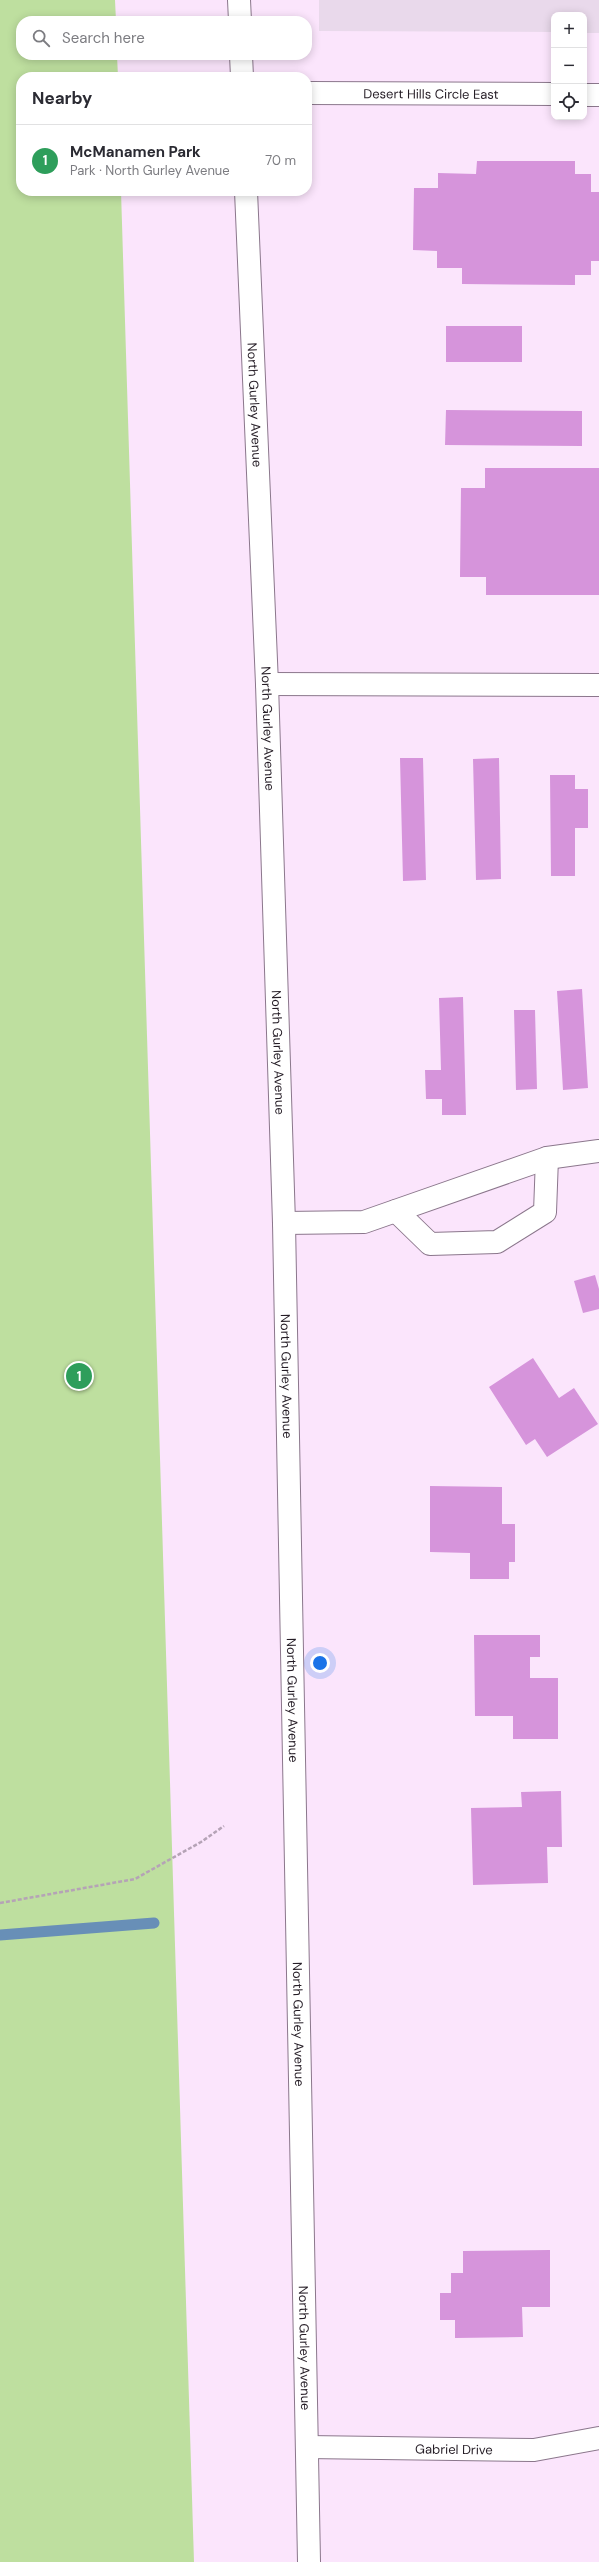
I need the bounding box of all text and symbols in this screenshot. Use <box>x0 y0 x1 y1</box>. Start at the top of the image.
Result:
map controls <box>551 12 587 120</box>
button: + <box>551 12 587 48</box>
search box <box>16 16 312 60</box>
icon: search <box>30 27 52 49</box>
text: Search here <box>62 28 145 48</box>
button: − <box>551 48 587 84</box>
button: locate <box>551 84 587 120</box>
street label: Desert Hills Circle East <box>363 85 499 103</box>
text: Nearby <box>32 87 92 109</box>
text: McManamen Park <box>70 142 201 162</box>
text: 1 <box>43 152 47 169</box>
text: 70 m <box>265 152 296 169</box>
text: Park · North Gurley Avenue <box>70 162 230 179</box>
street label: North Gurley Avenue <box>243 342 266 467</box>
street label: North Gurley Avenue <box>257 666 278 791</box>
street label: North Gurley Avenue <box>268 990 289 1115</box>
street label: North Gurley Avenue <box>277 1314 296 1439</box>
pin: 1 <box>66 1361 92 1391</box>
street label: North Gurley Avenue <box>283 1638 302 1763</box>
your location <box>310 1653 330 1673</box>
street label: North Gurley Avenue <box>289 1962 308 2087</box>
street label: North Gurley Avenue <box>295 2286 314 2411</box>
street label: Gabriel Drive <box>415 2440 493 2458</box>

